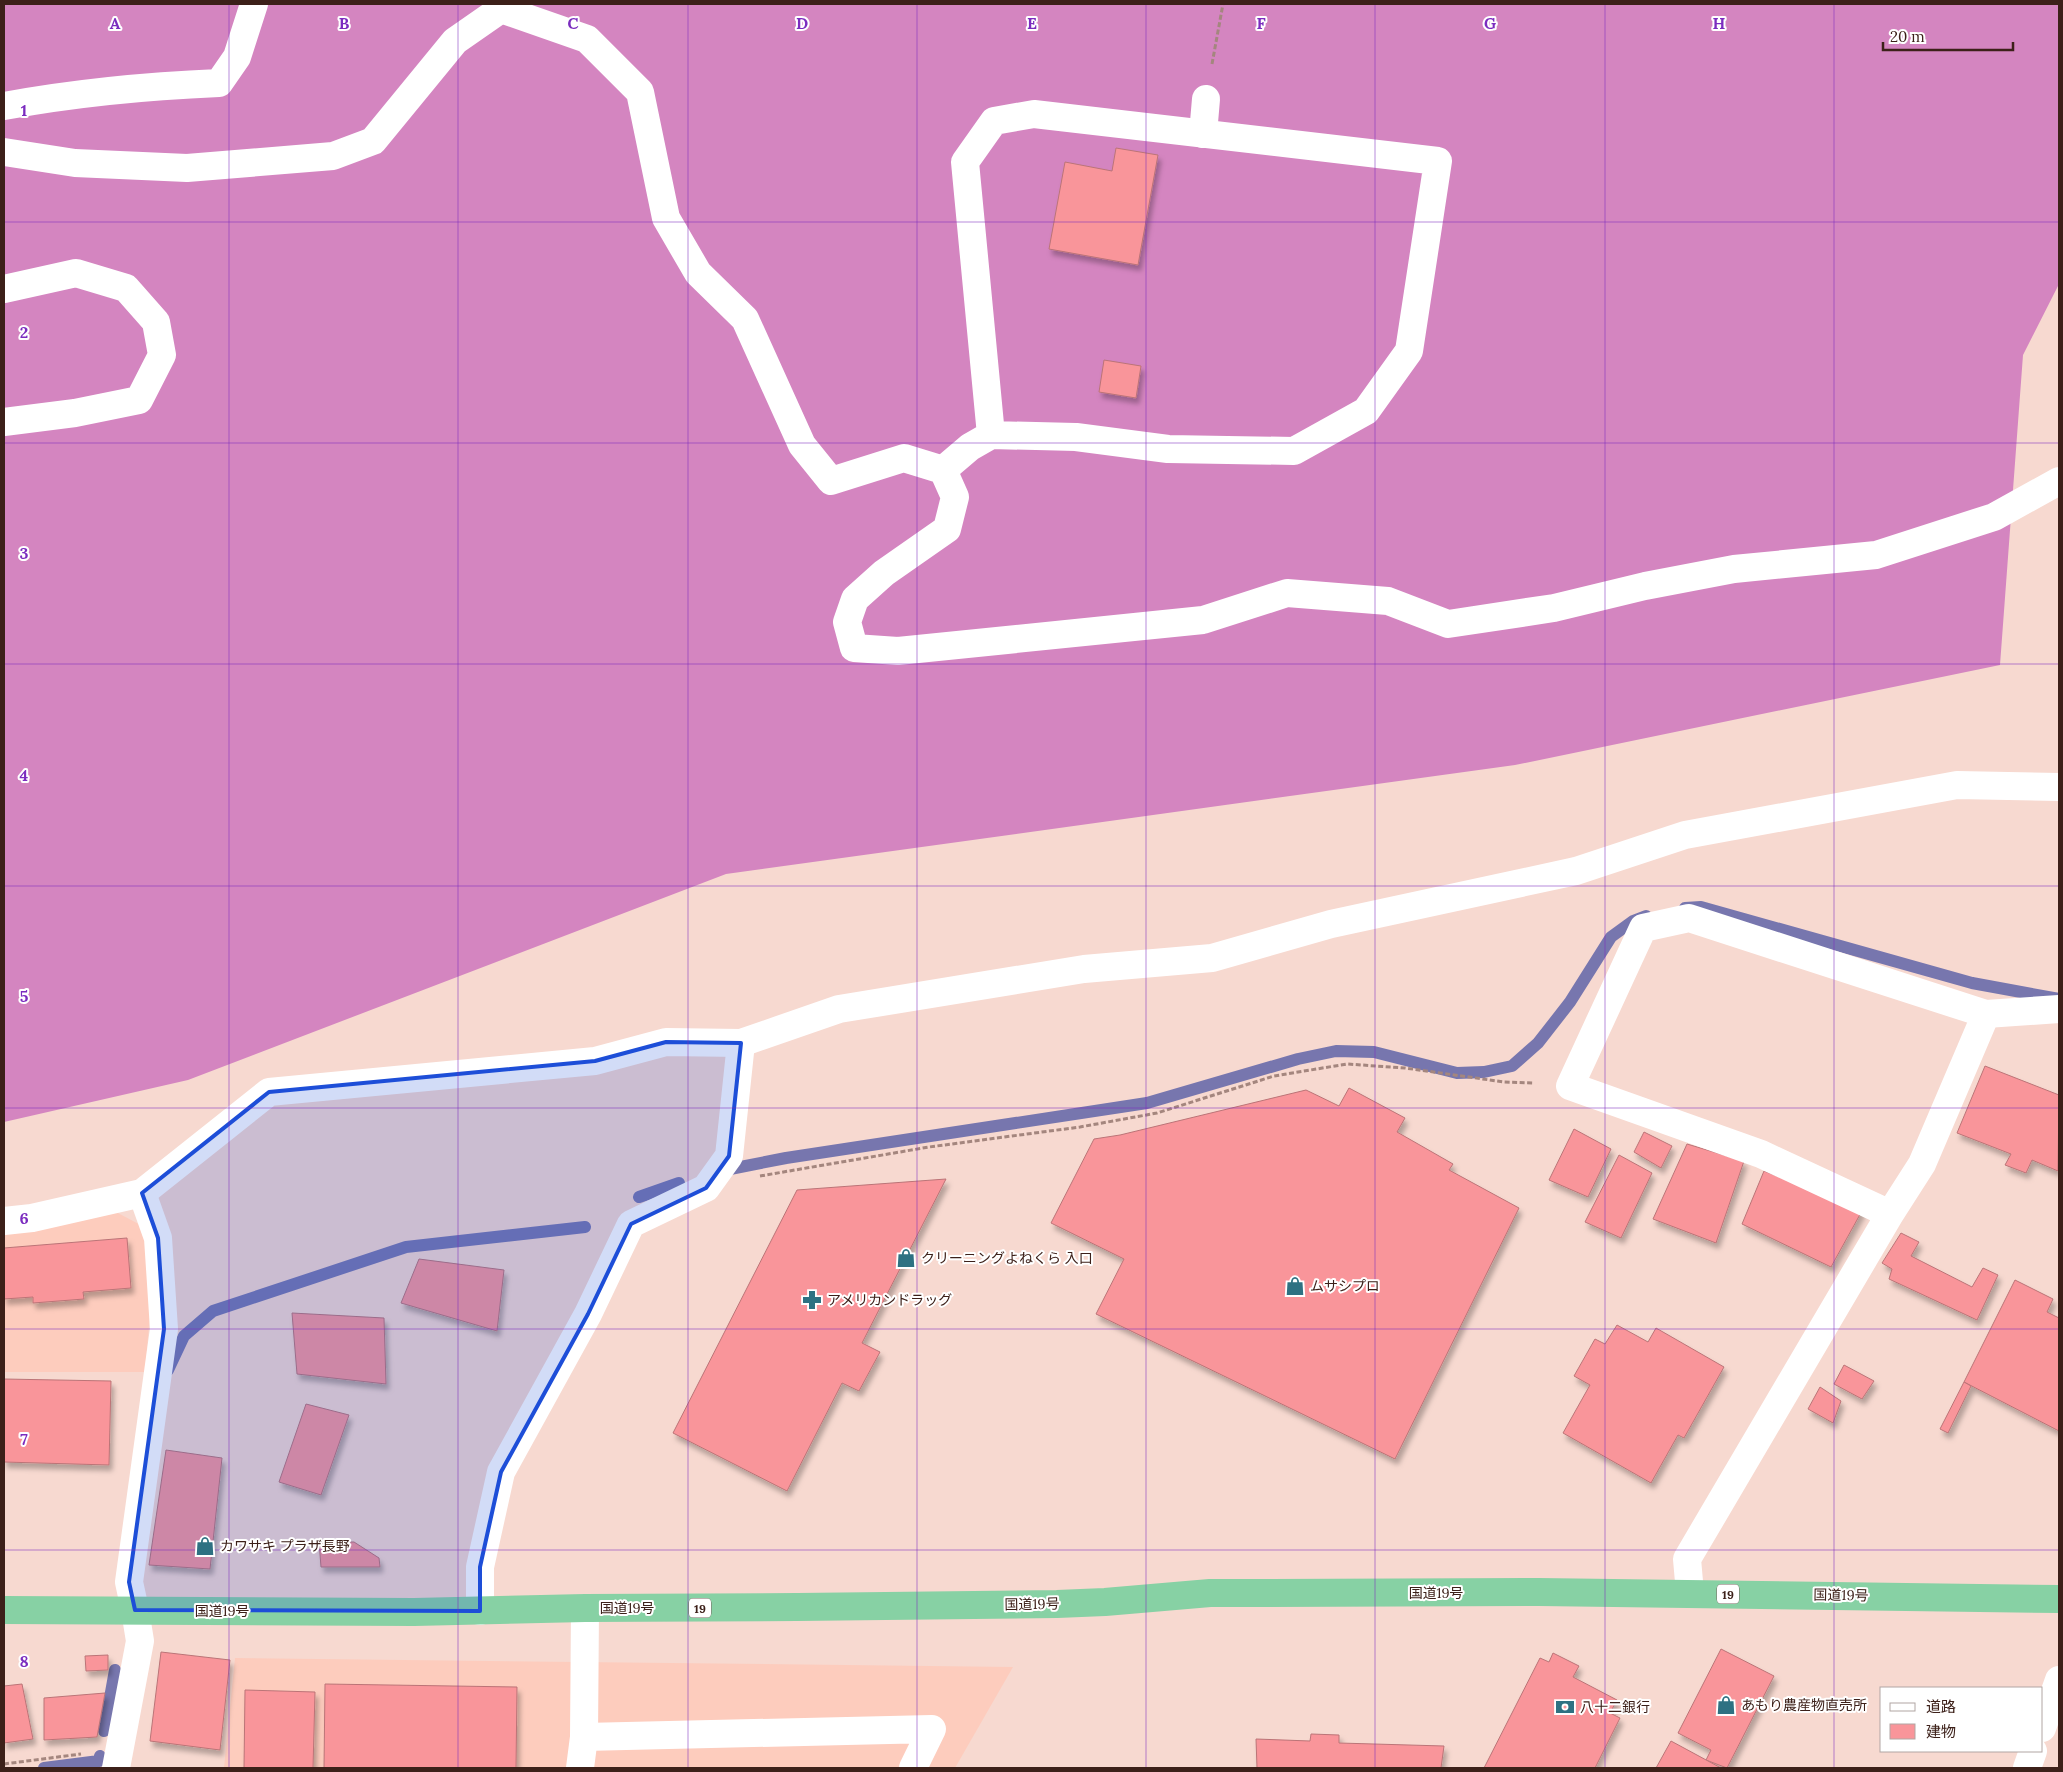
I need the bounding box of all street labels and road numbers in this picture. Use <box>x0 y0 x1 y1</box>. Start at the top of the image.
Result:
street label: 国道19号 <box>1408 1584 1464 1602</box>
road number: 19 <box>1717 1585 1739 1604</box>
street label: 国道19号 <box>1813 1586 1869 1604</box>
street label: 国道19号 <box>1004 1595 1060 1613</box>
street label: 国道19号 <box>599 1599 655 1617</box>
road number: 19 <box>689 1599 711 1618</box>
street label: 国道19号 <box>194 1602 250 1620</box>

